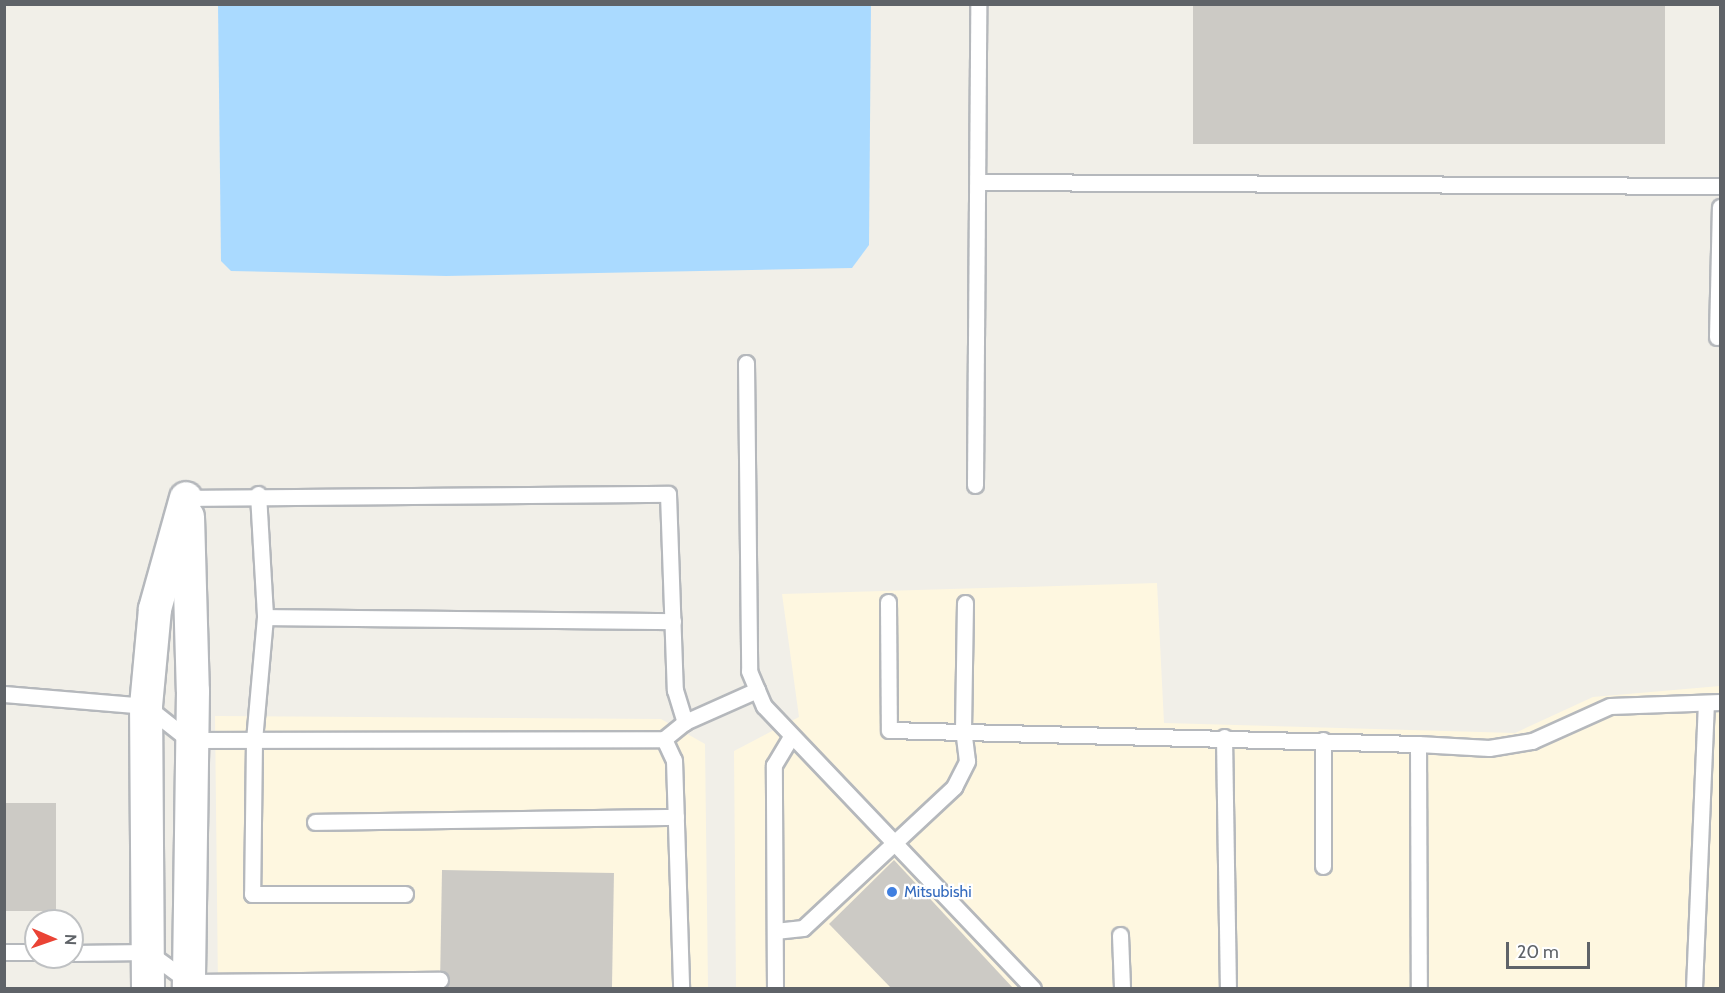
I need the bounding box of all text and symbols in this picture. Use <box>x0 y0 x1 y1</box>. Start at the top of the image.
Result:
place label: Mitsubishi <box>904 882 972 902</box>
marker: Mitsubishi <box>885 885 899 899</box>
north arrow <box>24 909 84 969</box>
scale bar <box>1509 930 1593 968</box>
text: N <box>61 934 80 946</box>
text: 20 m <box>1517 941 1559 963</box>

